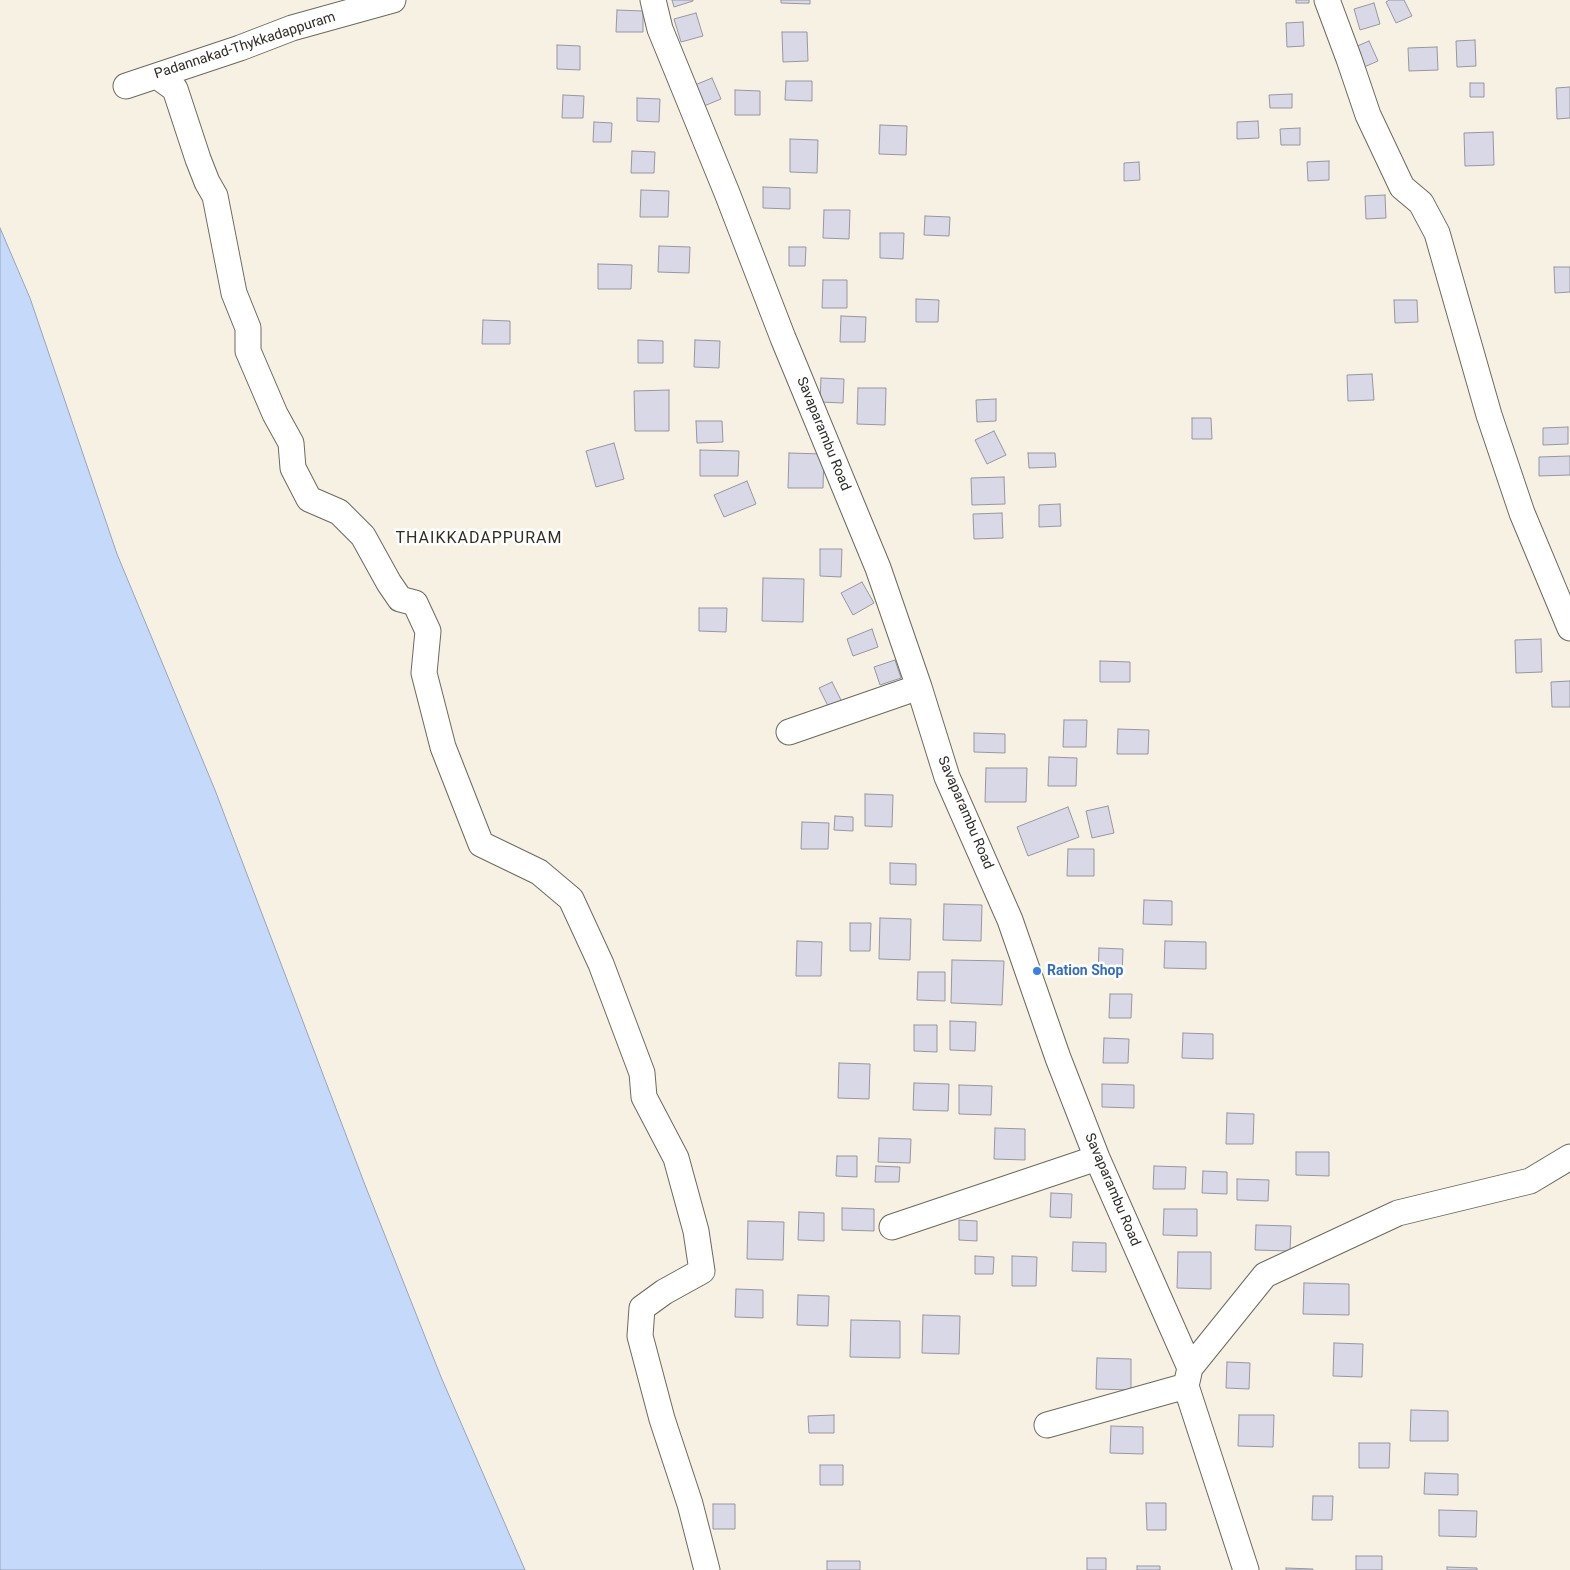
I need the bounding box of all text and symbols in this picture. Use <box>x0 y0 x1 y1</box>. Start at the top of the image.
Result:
street label: Padannakad-Thykkadappuram <box>152 9 338 83</box>
street label: Savaparambu Road <box>793 375 853 493</box>
district label: THAIKKADAPPURAM <box>394 529 564 549</box>
street label: Savaparambu Road <box>934 754 996 872</box>
place label: Ration Shop <box>1047 963 1123 979</box>
marker: Ration Shop <box>1031 965 1043 977</box>
street label: Savaparambu Road <box>1081 1131 1143 1249</box>

